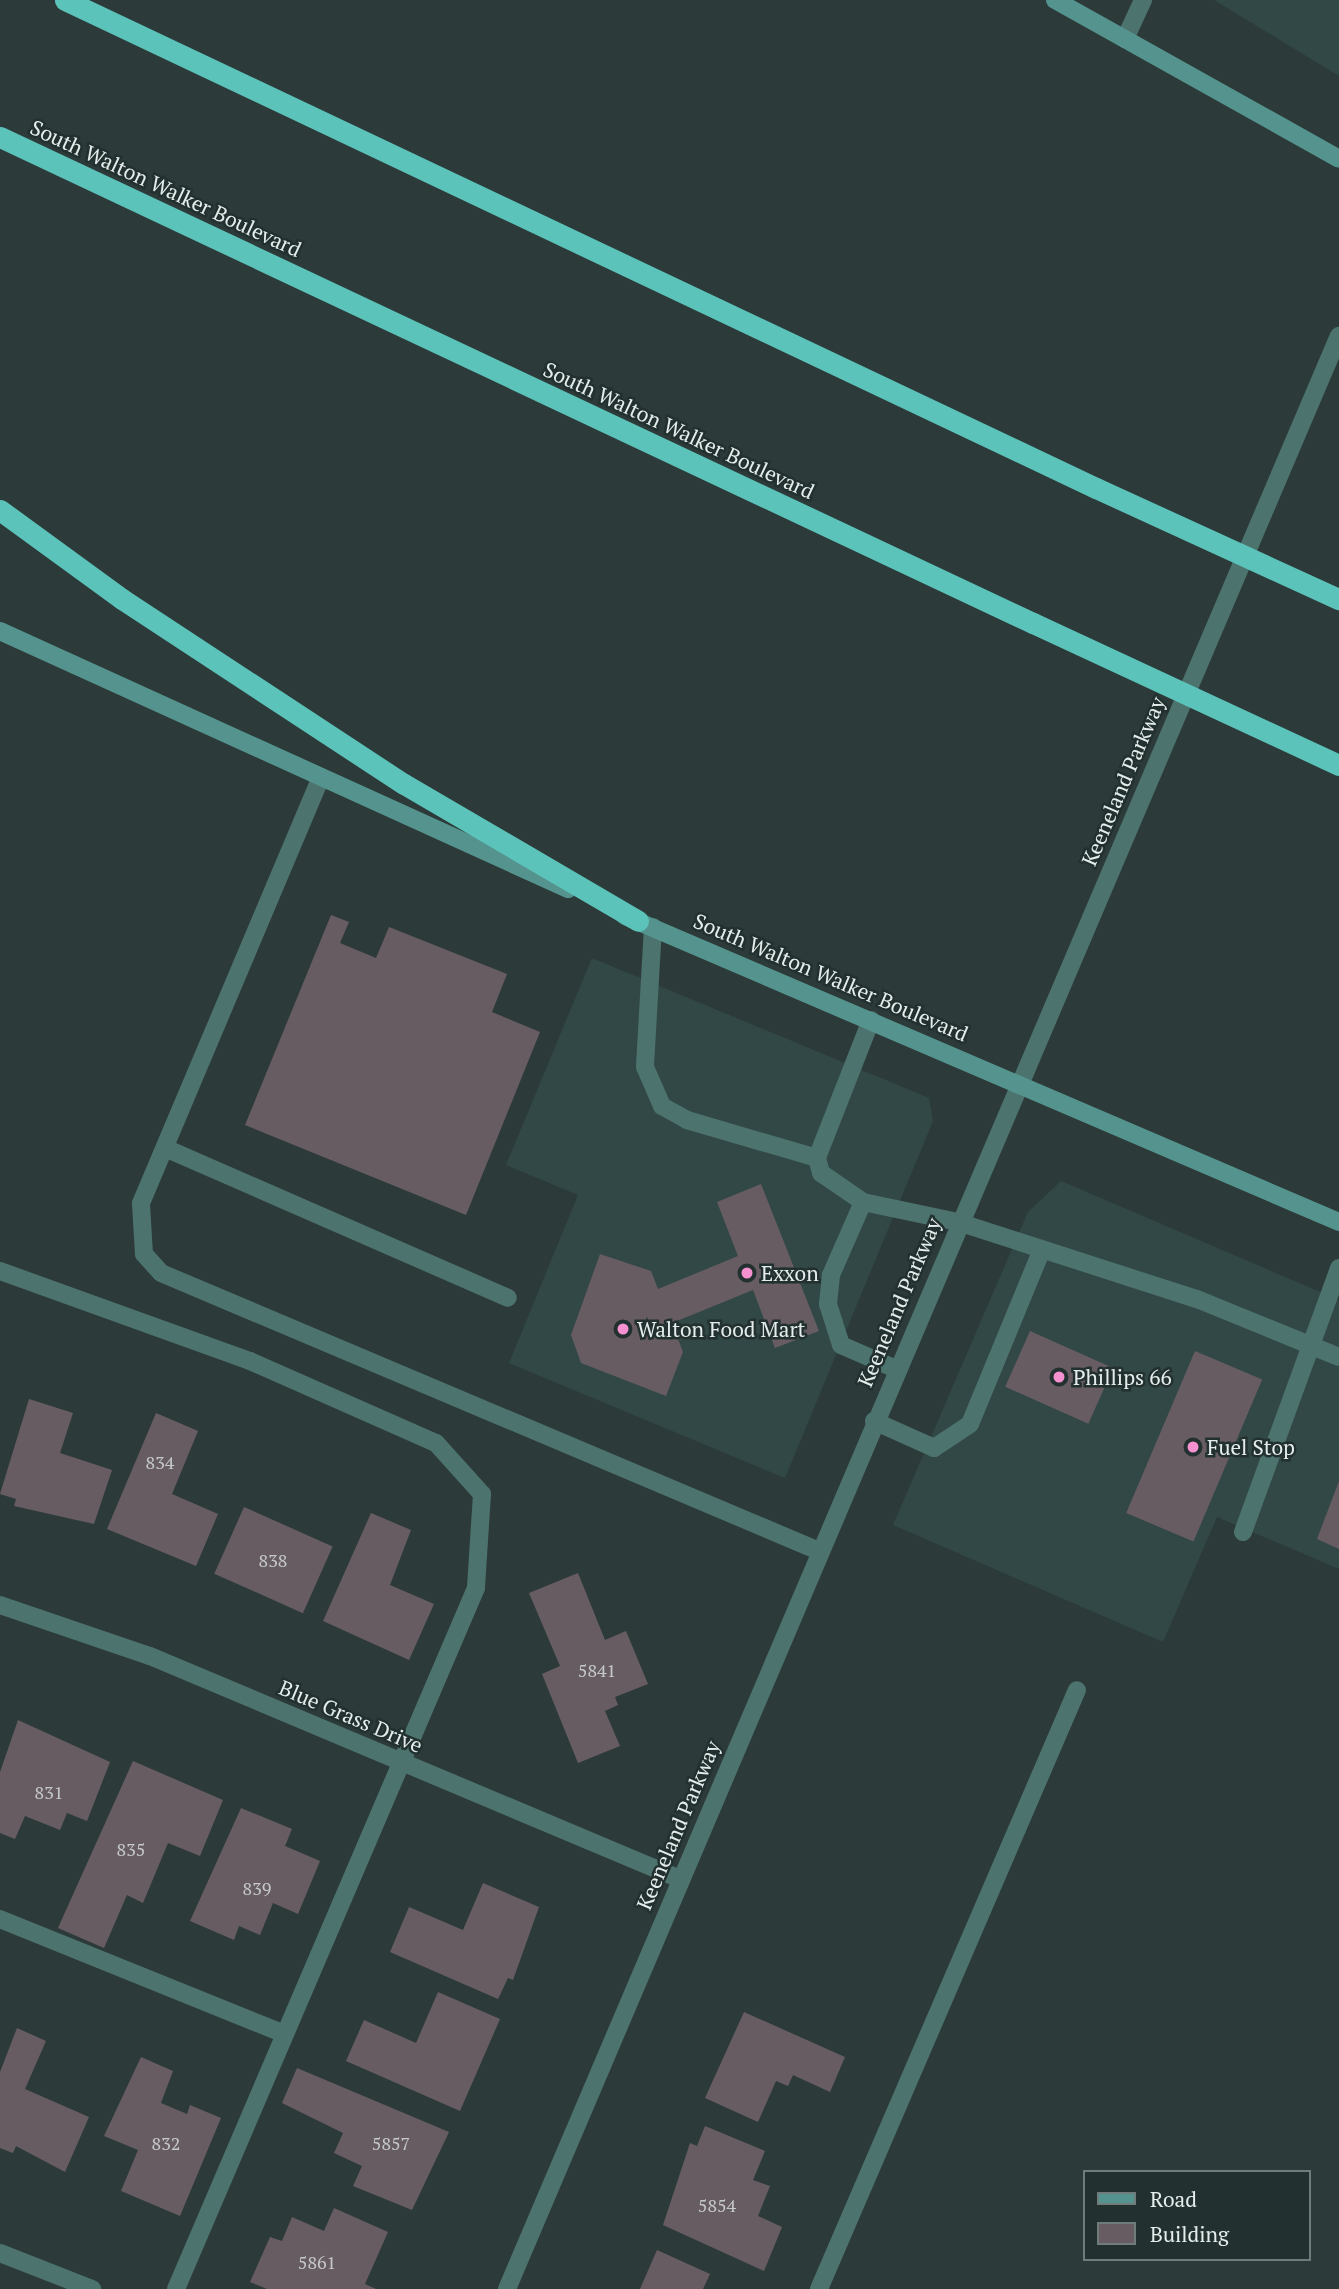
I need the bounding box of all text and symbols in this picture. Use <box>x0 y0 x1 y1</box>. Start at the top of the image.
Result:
street label: South Walton Walker Boulevard <box>27 114 305 262</box>
street label: South Walton Walker Boulevard <box>540 356 818 504</box>
street label: Keeneland Parkway <box>1076 693 1170 869</box>
street label: South Walton Walker Boulevard <box>690 908 972 1046</box>
street label: Keeneland Parkway <box>852 1214 946 1390</box>
place label: Exxon <box>761 1260 819 1286</box>
marker: Exxon <box>739 1265 755 1281</box>
place label: Walton Food Mart <box>637 1316 805 1342</box>
marker: Walton Food Mart <box>615 1321 631 1337</box>
place label: Phillips 66 <box>1073 1364 1172 1390</box>
marker: Phillips 66 <box>1051 1369 1067 1385</box>
place label: Fuel Stop <box>1207 1434 1295 1460</box>
marker: Fuel Stop <box>1185 1439 1201 1455</box>
house number: 834 <box>146 1451 174 1473</box>
house number: 838 <box>259 1549 287 1571</box>
house number: 5841 <box>578 1659 616 1681</box>
street label: Blue Grass Drive <box>275 1674 427 1758</box>
street label: Keeneland Parkway <box>631 1737 725 1913</box>
house number: 831 <box>35 1781 63 1803</box>
house number: 835 <box>117 1838 145 1860</box>
house number: 839 <box>243 1877 271 1899</box>
house number: 832 <box>152 2132 180 2154</box>
house number: 5857 <box>372 2132 410 2154</box>
legend <box>1084 2170 1311 2261</box>
text: Road <box>1150 2185 1197 2213</box>
house number: 5854 <box>698 2194 736 2216</box>
text: Building <box>1150 2220 1229 2248</box>
house number: 5861 <box>298 2251 336 2273</box>

